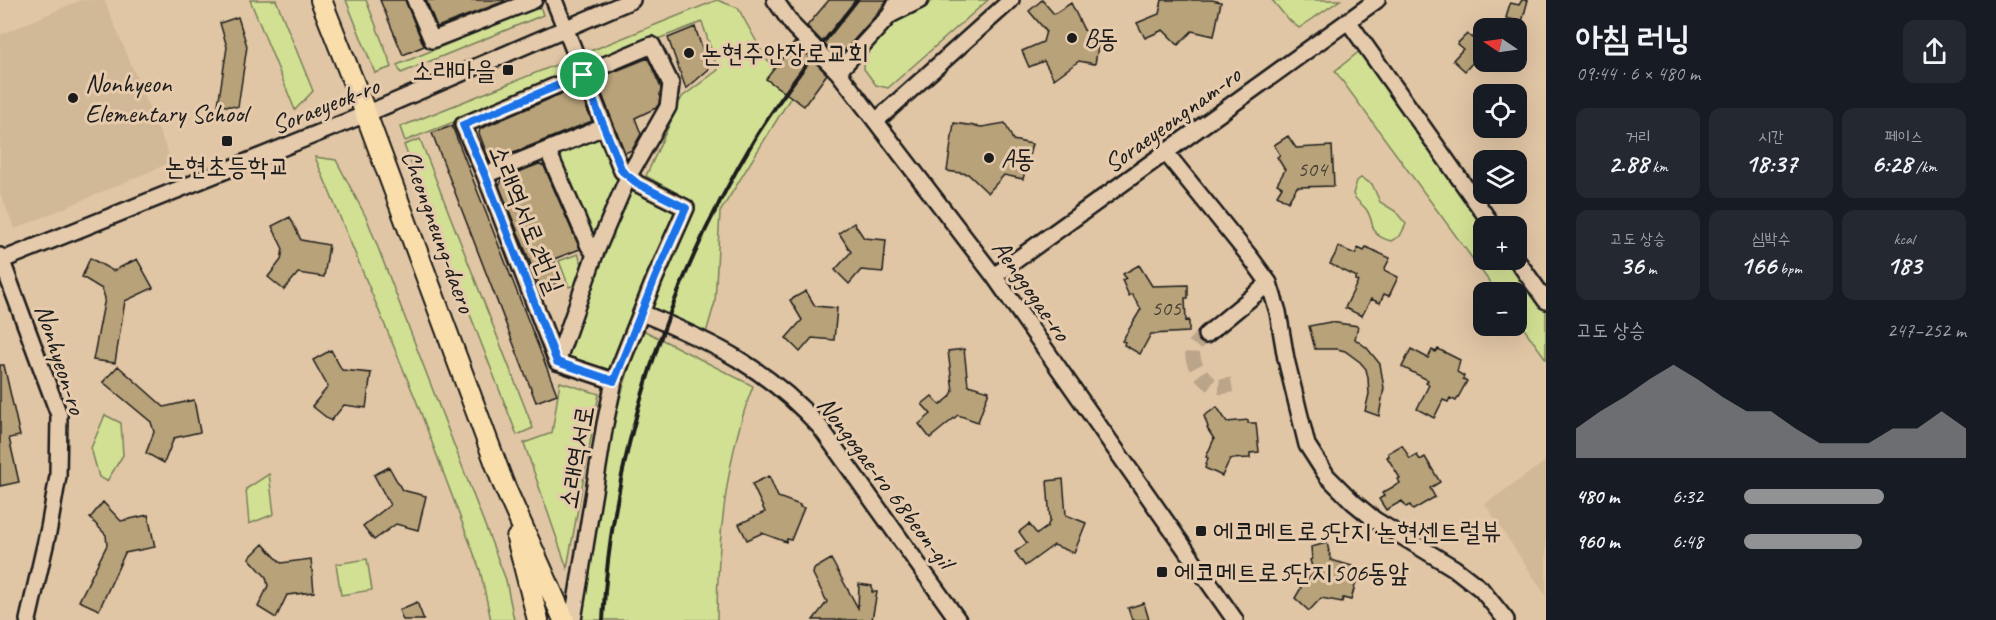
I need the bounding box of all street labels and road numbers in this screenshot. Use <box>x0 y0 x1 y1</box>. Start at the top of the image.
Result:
street label: Soraeyeongnam-ro <box>1097 58 1249 180</box>
street label: Soraeyeok-ro <box>267 68 385 142</box>
street label: 소래역서로2번길 <box>482 140 571 299</box>
street label: Cheongneung-daero <box>394 145 484 319</box>
street label: Aenggogae-ro <box>985 233 1079 349</box>
street label: Nonhyeon-ro <box>27 300 94 420</box>
street label: Nongogae-ro 68beon-gil <box>810 389 964 579</box>
street label: 소래역서로 <box>551 403 602 511</box>

